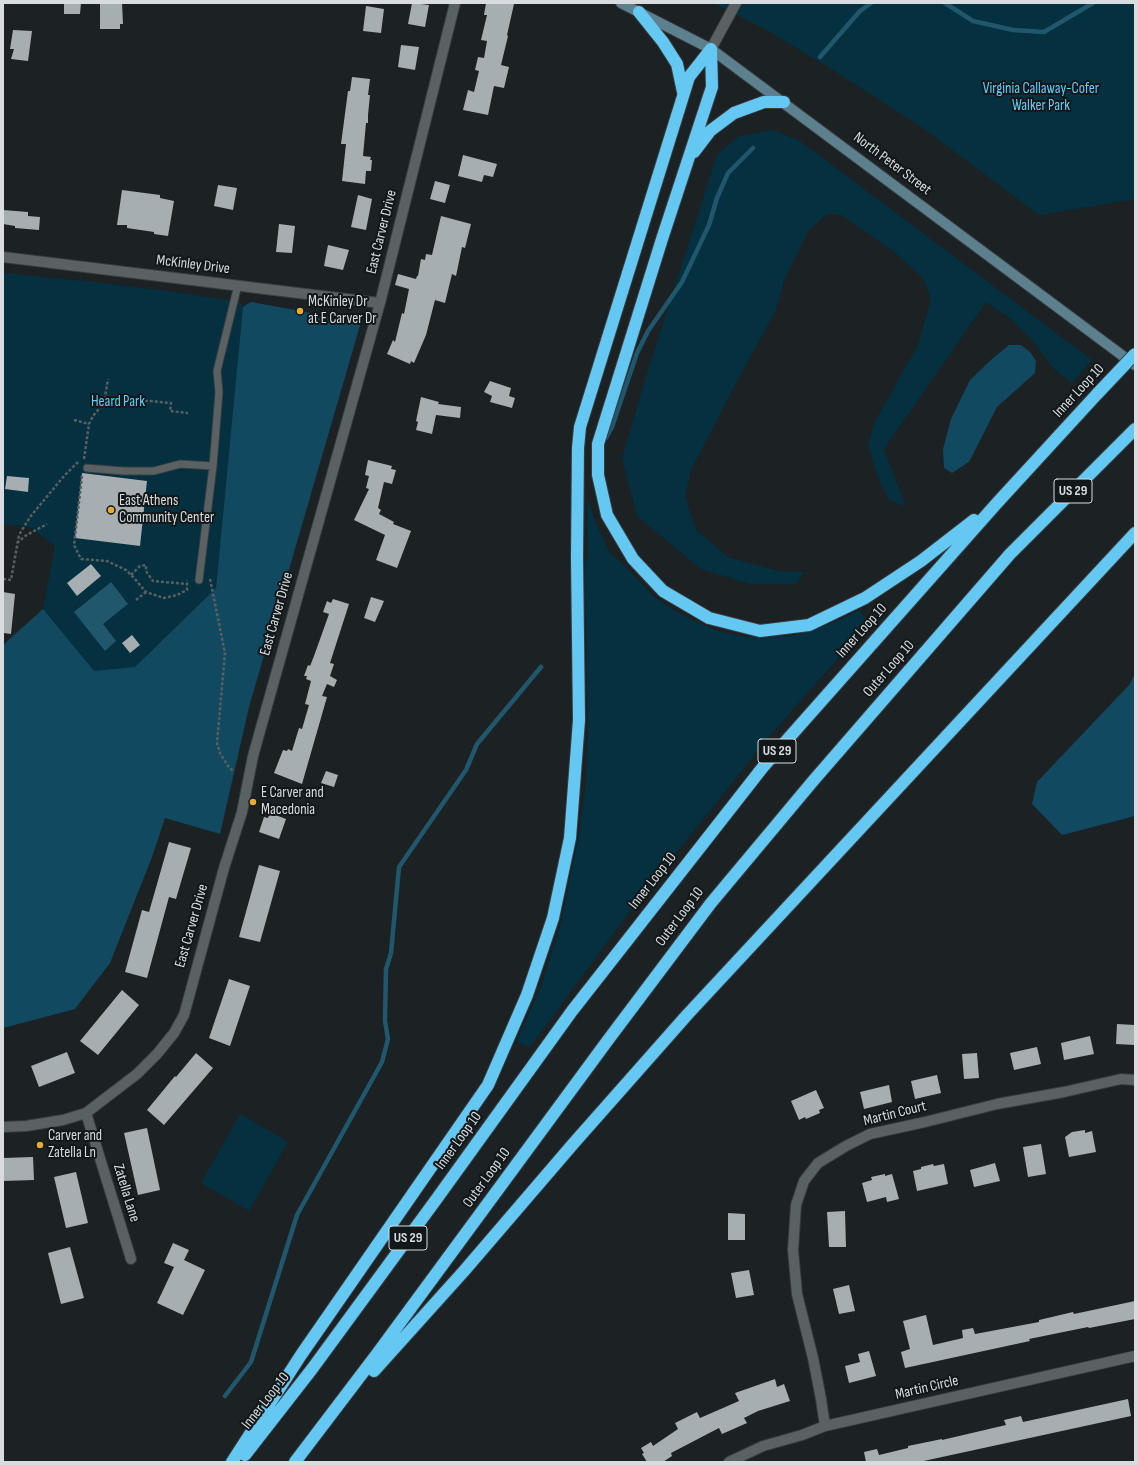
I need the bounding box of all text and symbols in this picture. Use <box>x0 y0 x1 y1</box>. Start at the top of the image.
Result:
park label: Virginia Callaway-Cofer Walker Park <box>983 80 1099 115</box>
street label: North Peter Street <box>849 129 935 199</box>
street label: East Carver Drive <box>363 188 401 276</box>
street label: McKinley Drive <box>155 252 231 278</box>
place label: McKinley Dr at E Carver Dr <box>308 293 377 328</box>
marker: McKinley Dr at E Carver Dr <box>295 306 305 316</box>
street label: Inner Loop 10 <box>1050 360 1108 422</box>
park label: Heard Park <box>91 393 145 411</box>
road number: US 29 <box>1054 479 1092 503</box>
place label: East Athens Community Center <box>119 492 214 527</box>
marker: East Athens Community Center <box>106 505 116 515</box>
street label: East Carver Drive <box>257 570 297 658</box>
street label: Inner Loop 10 <box>833 600 891 662</box>
street label: Outer Loop 10 <box>860 637 918 701</box>
road number: US 29 <box>758 739 796 763</box>
place label: E Carver and Macedonia <box>261 784 324 819</box>
marker: E Carver and Macedonia <box>248 797 258 807</box>
street label: Inner Loop 10 <box>625 849 681 913</box>
street label: East Carver Drive <box>172 882 212 970</box>
street label: Outer Loop 10 <box>652 884 708 950</box>
street label: Martin Court <box>862 1098 928 1130</box>
street label: Inner Loop 10 <box>432 1109 486 1173</box>
place label: Carver and Zatella Ln <box>48 1127 102 1162</box>
marker: Carver and Zatella Ln <box>35 1140 45 1150</box>
street label: Outer Loop 10 <box>459 1145 515 1211</box>
street label: Zatella Lane <box>109 1162 143 1224</box>
road number: US 29 <box>389 1226 427 1250</box>
street label: Inner Loop 10 <box>238 1369 294 1433</box>
street label: Martin Circle <box>894 1372 960 1404</box>

